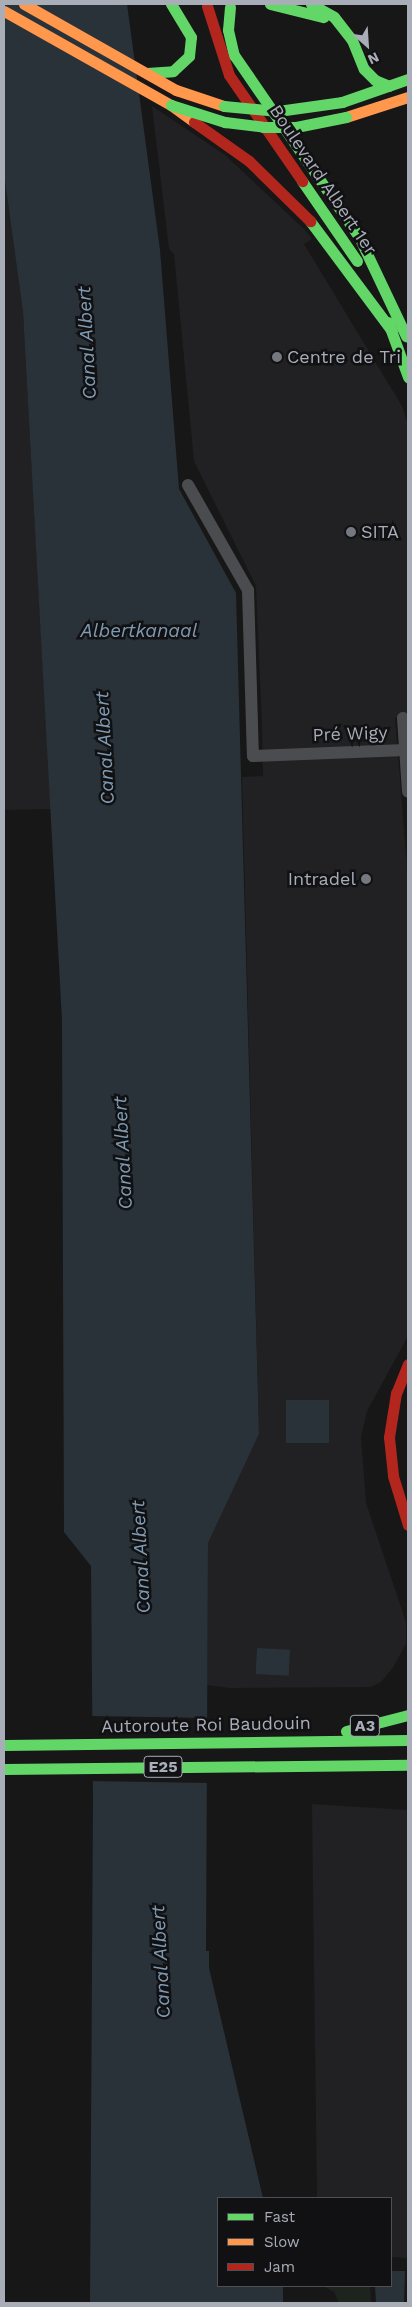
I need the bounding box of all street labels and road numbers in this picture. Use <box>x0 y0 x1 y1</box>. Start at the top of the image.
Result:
street label: Boulevard Albert 1er <box>264 100 382 260</box>
street label: Pré Wigy <box>312 722 388 746</box>
street label: Autoroute Roi Baudouin <box>101 1712 311 1738</box>
road number: A3 <box>349 1712 381 1740</box>
road number: E25 <box>143 1754 183 1780</box>

